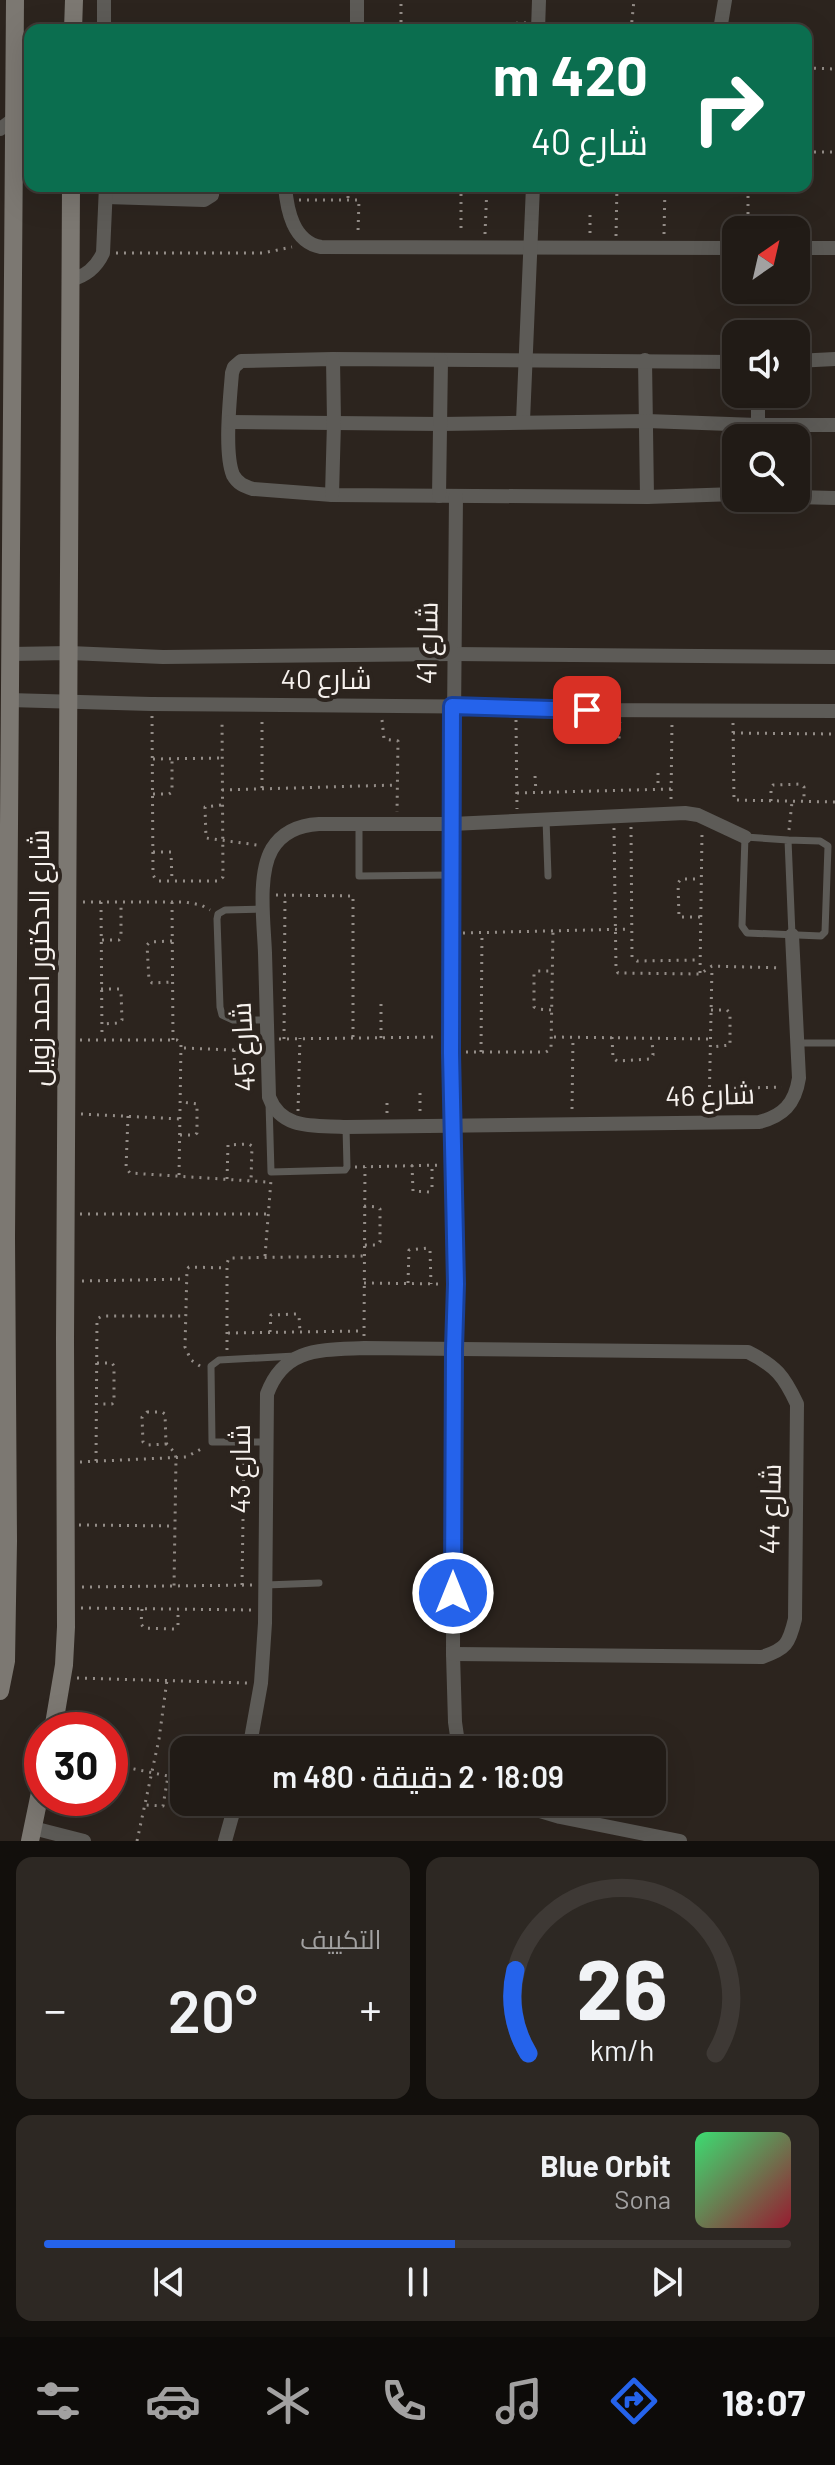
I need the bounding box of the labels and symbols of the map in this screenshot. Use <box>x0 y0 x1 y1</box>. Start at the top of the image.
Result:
north arrow <box>722 216 810 304</box>
street label: شارع 41 <box>408 601 447 685</box>
street label: شارع 40 <box>280 661 372 698</box>
pin <box>553 676 621 744</box>
street label: شارع الدكتور احمد زويل <box>21 829 58 1087</box>
street label: شارع 45 <box>223 1001 264 1093</box>
street label: شارع 46 <box>665 1075 755 1116</box>
street label: شارع 43 <box>222 1424 259 1514</box>
street label: شارع 44 <box>751 1463 790 1555</box>
position arrow <box>411 1551 495 1635</box>
speed limit sign: 30 <box>24 1712 128 1816</box>

